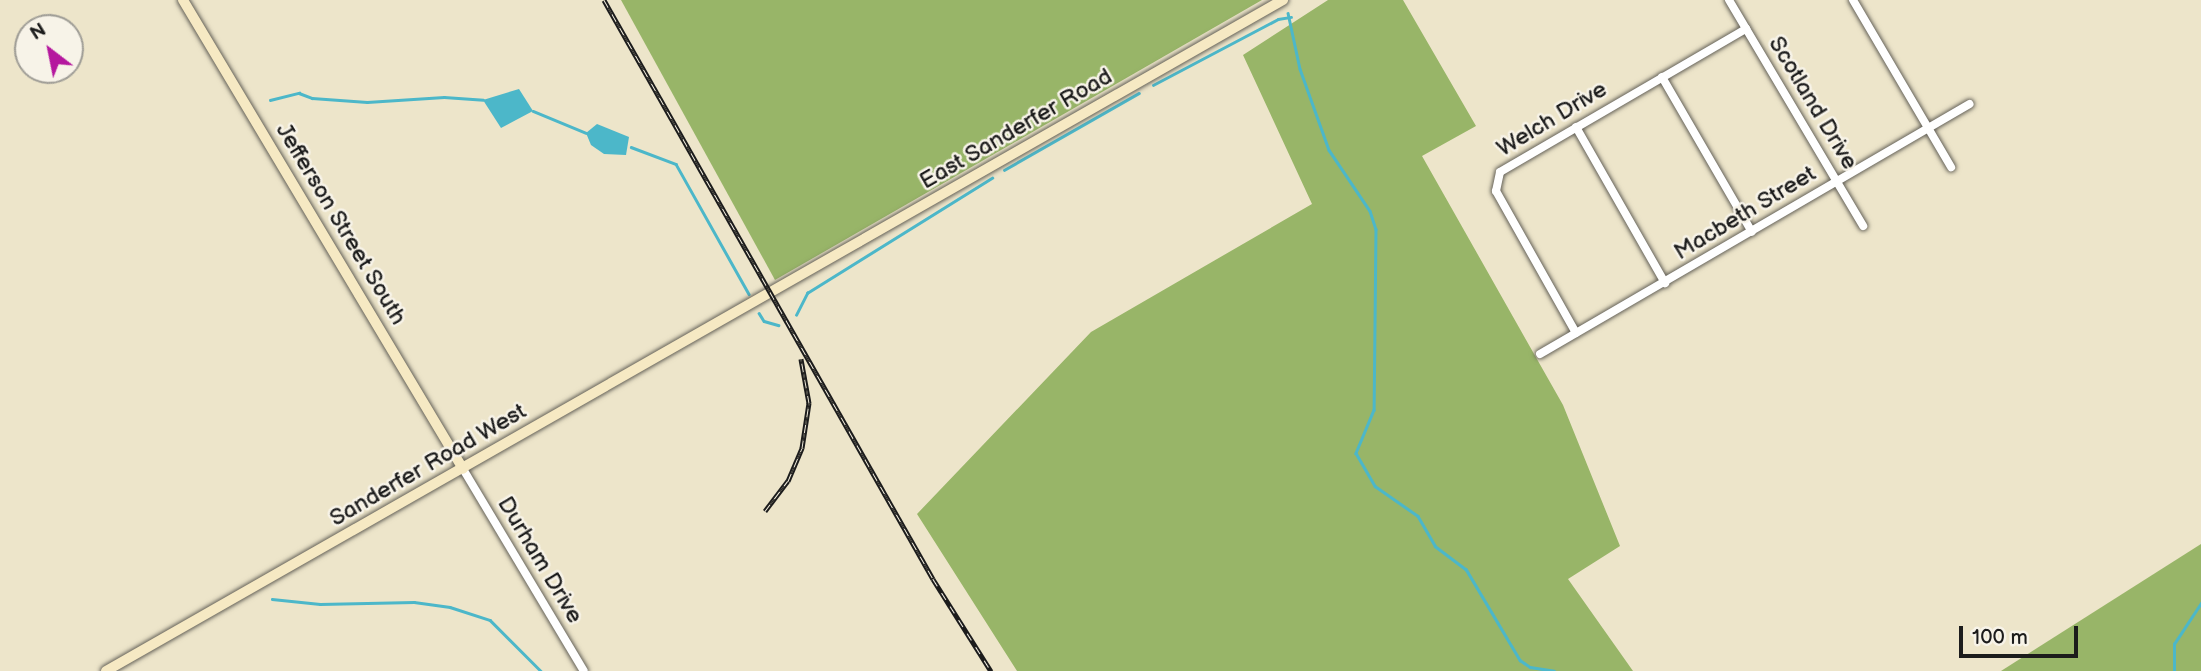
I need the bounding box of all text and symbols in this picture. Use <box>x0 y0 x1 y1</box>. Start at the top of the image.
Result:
north arrow <box>14 14 84 84</box>
text: N <box>27 19 51 46</box>
street label: Scotland Drive <box>1762 31 1864 175</box>
street label: East Sanderfer Road <box>915 63 1117 195</box>
street label: Welch Drive <box>1492 75 1612 163</box>
street label: Jefferson Street South <box>270 118 412 330</box>
street label: Macbeth Street <box>1669 160 1821 266</box>
street label: Sanderfer Road West <box>325 397 531 533</box>
street label: Durham Drive <box>491 492 589 628</box>
scale bar <box>1963 612 2082 656</box>
text: 100 m <box>1972 625 2028 650</box>

